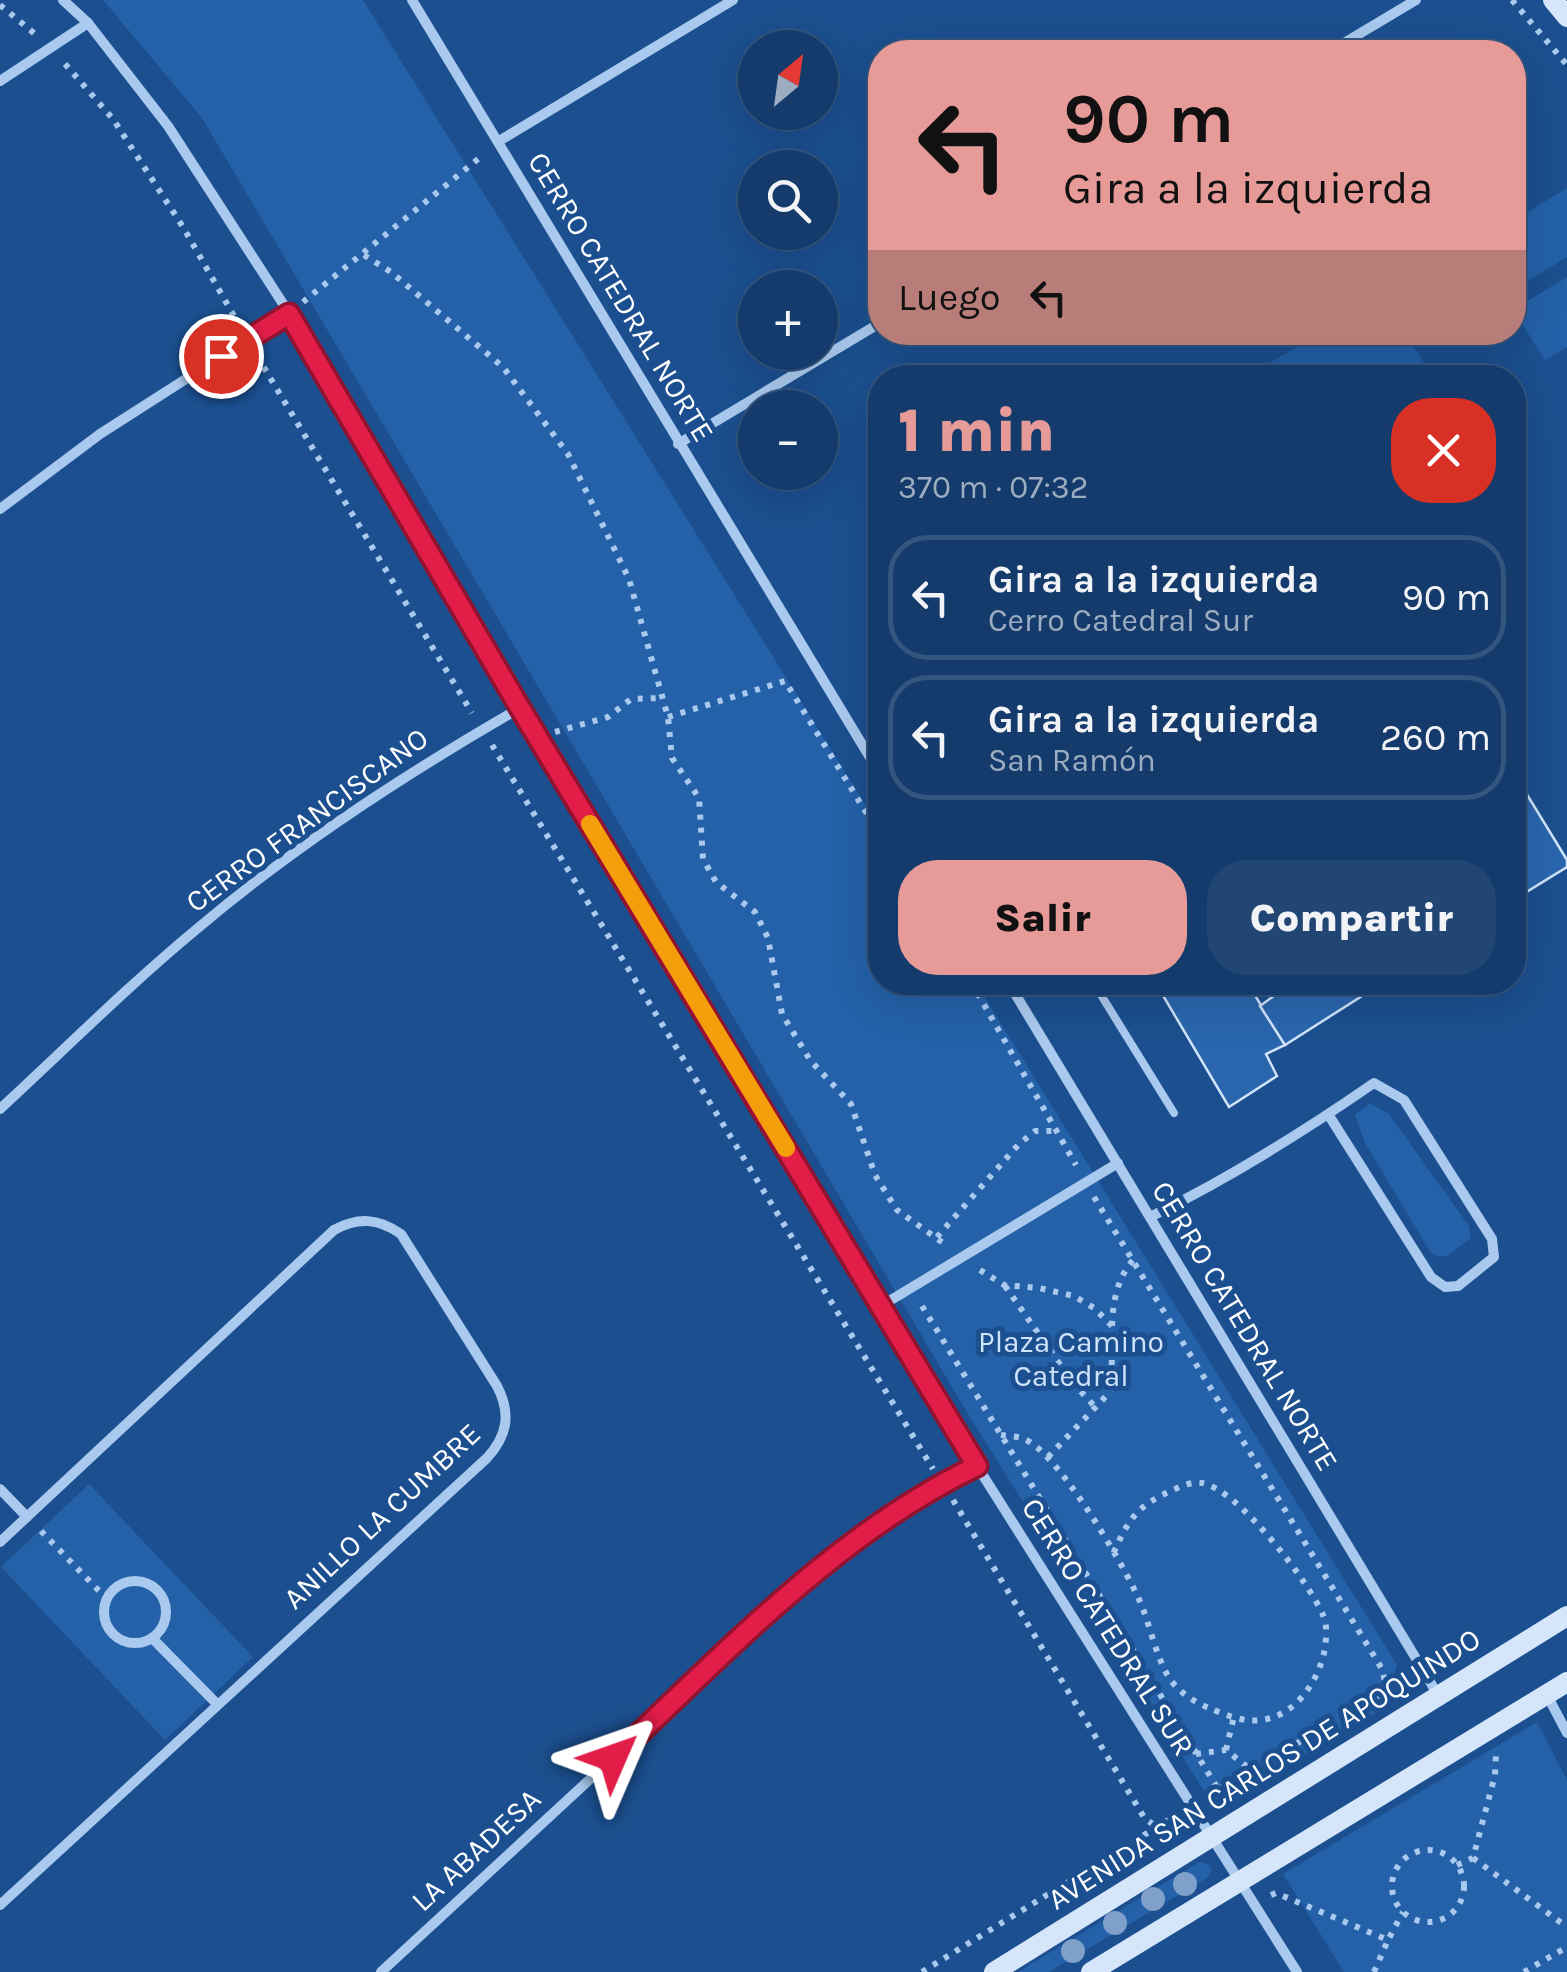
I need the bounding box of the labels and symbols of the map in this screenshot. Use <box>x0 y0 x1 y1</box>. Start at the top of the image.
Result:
north arrow <box>738 30 838 130</box>
street label: CERRO CATEDRAL NORTE <box>520 146 722 448</box>
pin <box>179 314 264 399</box>
street label: CERRO FRANCISCANO <box>179 720 435 920</box>
street label: CERRO CATEDRAL NORTE <box>1144 1175 1346 1477</box>
park label: Plaza Camino Catedral <box>978 1324 1164 1394</box>
street label: ANILLO LA CUMBRE <box>276 1415 488 1617</box>
street label: CERRO CATEDRAL SUR <box>1014 1491 1202 1763</box>
street label: AVENIDA SAN CARLOS DE APOQUINDO <box>1041 1620 1487 1918</box>
position arrow <box>561 1706 665 1810</box>
street label: LA ABADESA <box>404 1781 548 1919</box>

